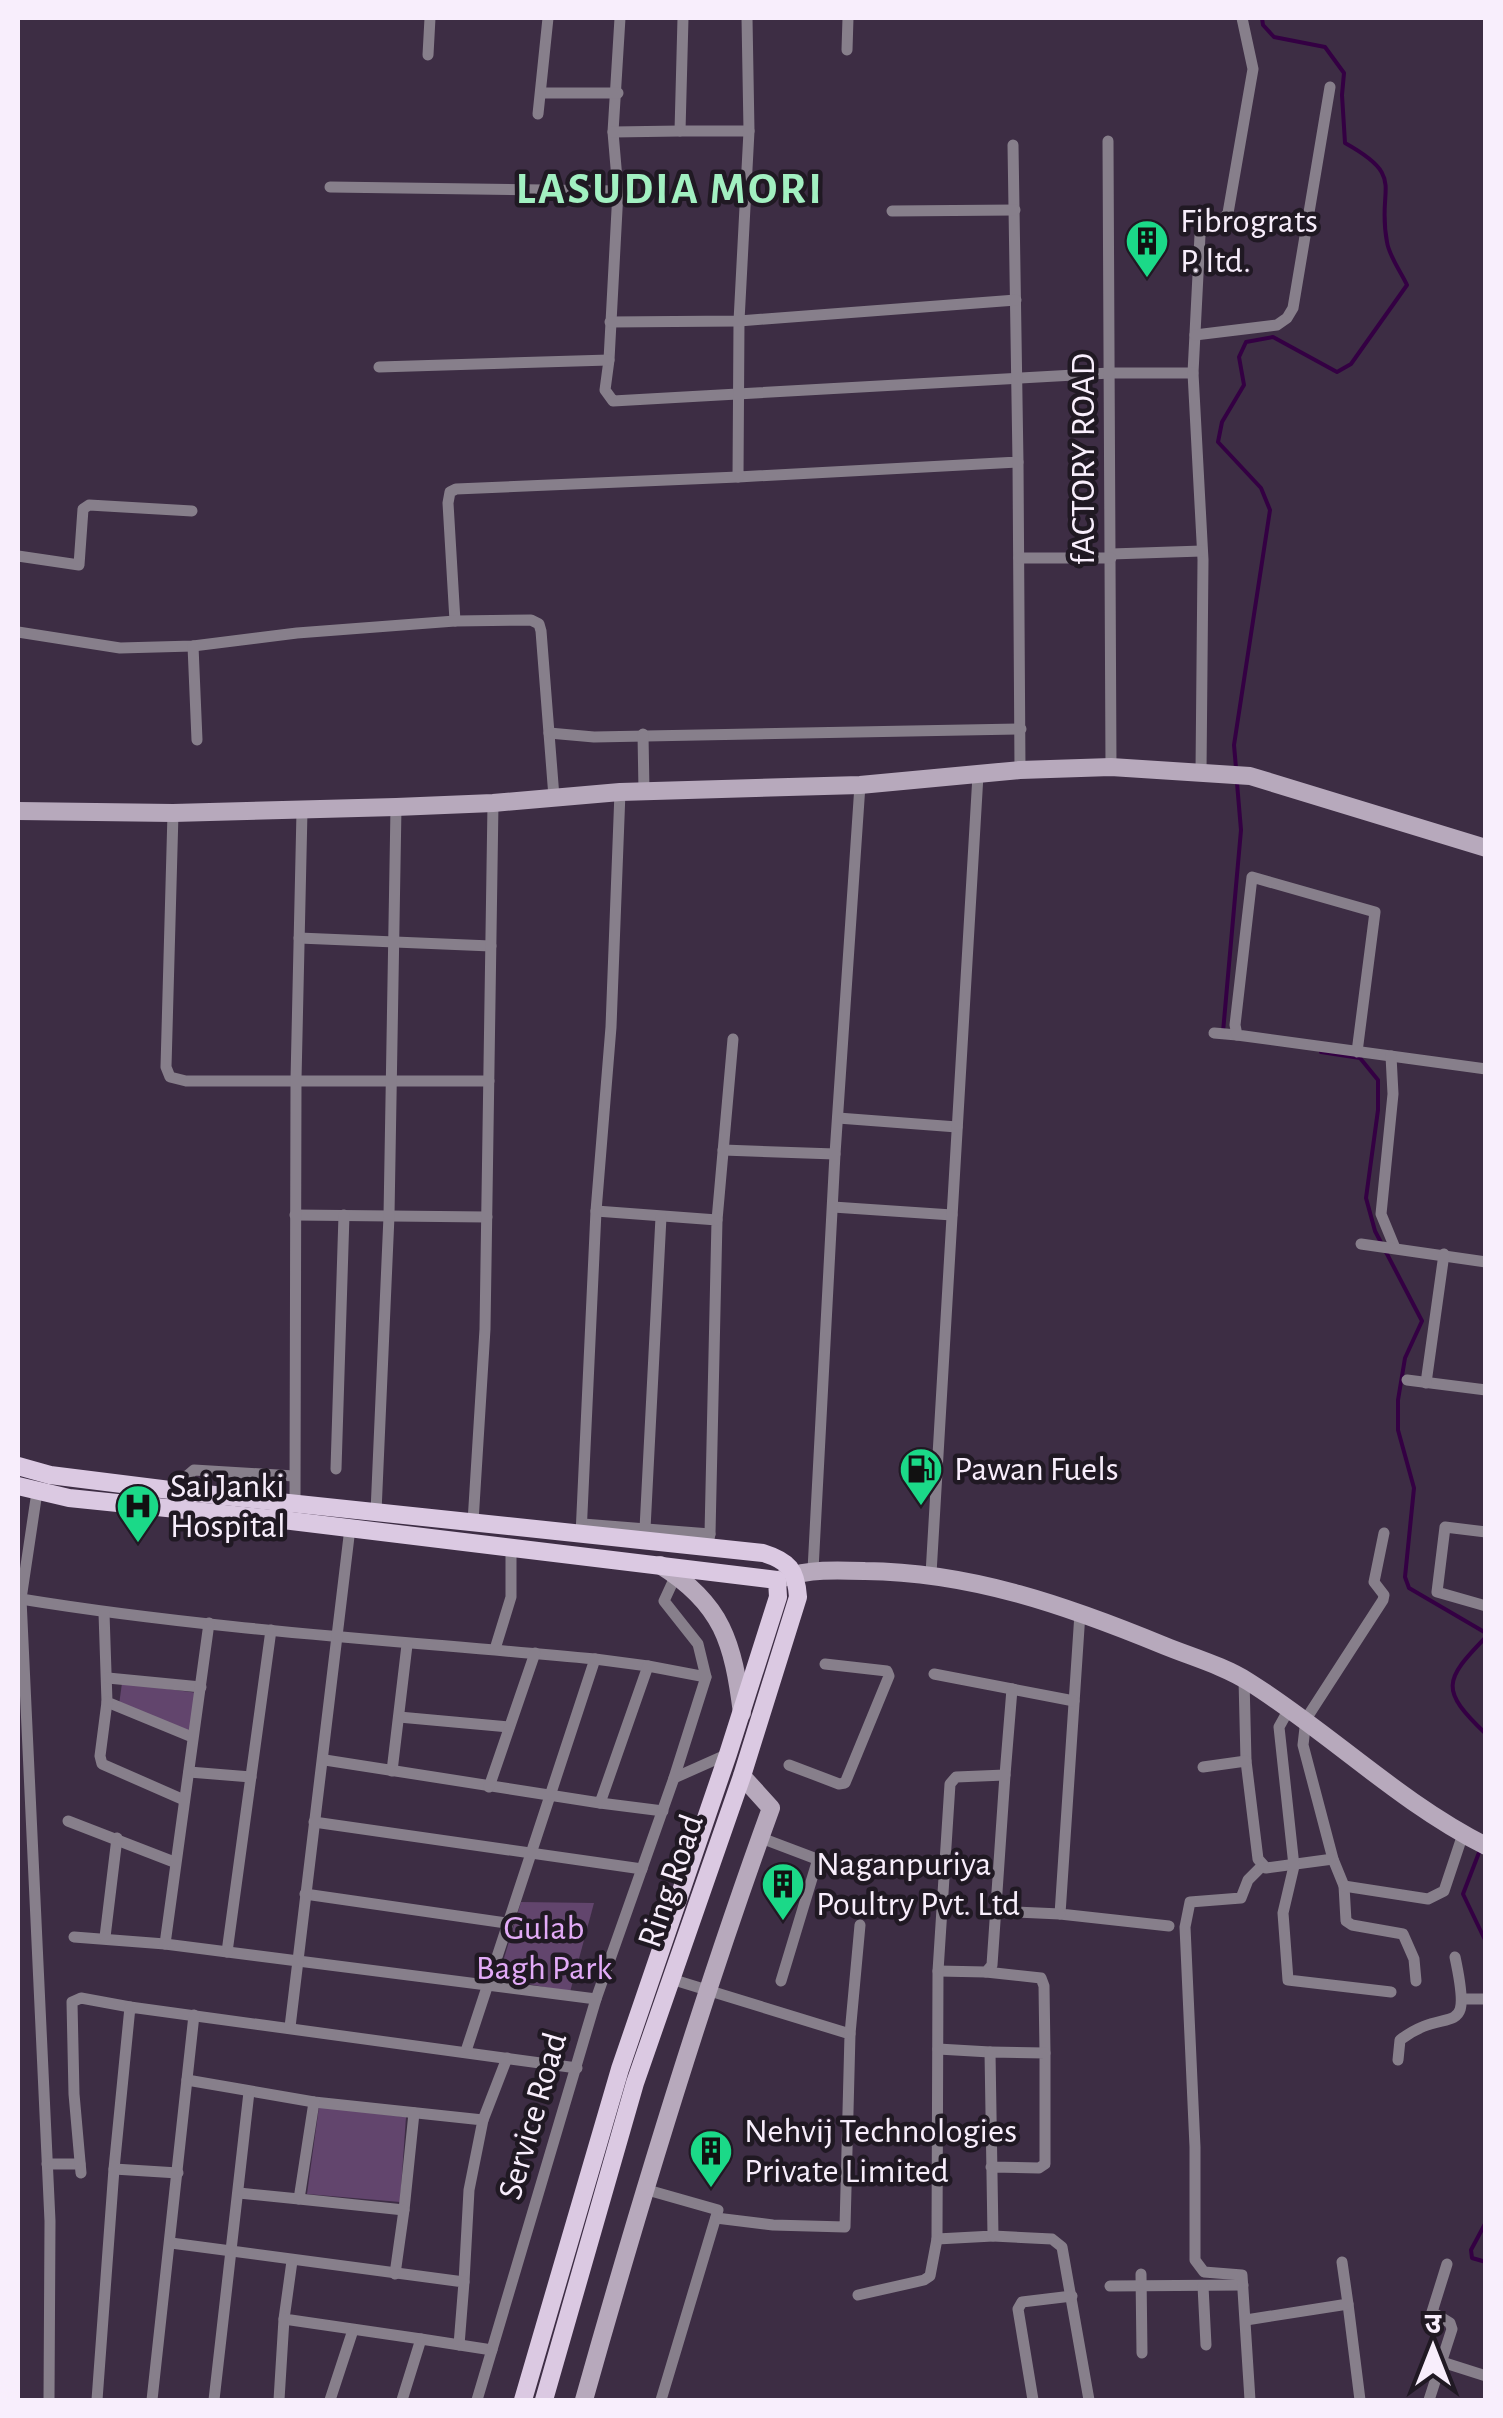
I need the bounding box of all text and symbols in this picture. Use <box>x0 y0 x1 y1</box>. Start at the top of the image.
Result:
district label: LASUDIA MORI <box>516 167 824 212</box>
place label: Fibrograts P. ltd. <box>1180 204 1318 279</box>
building icon: Fibrograts P. ltd. <box>1124 218 1170 279</box>
street label: fACTORY ROAD <box>1066 353 1101 565</box>
fuel station icon: Pawan Fuels <box>898 1446 944 1507</box>
place label: Pawan Fuels <box>954 1452 1119 1487</box>
place label: Sai Janki Hospital <box>170 1469 286 1544</box>
hospital icon: Sai Janki Hospital <box>115 1483 161 1544</box>
street label: Ring Road <box>632 1810 710 1952</box>
place label: Naganpuriya Poultry Pvt. Ltd <box>816 1847 1020 1922</box>
building icon: Naganpuriya Poultry Pvt. Ltd <box>760 1861 806 1922</box>
park label: Gulab Bagh Park <box>476 1911 612 1986</box>
street label: Service Road <box>492 2029 574 2203</box>
place label: Nehvij Technologies Private Limited <box>744 2114 1017 2189</box>
building icon: Nehvij Technologies Private Limited <box>688 2128 734 2189</box>
north arrow <box>1383 2298 1483 2398</box>
text: उ <box>1425 2311 1442 2339</box>

